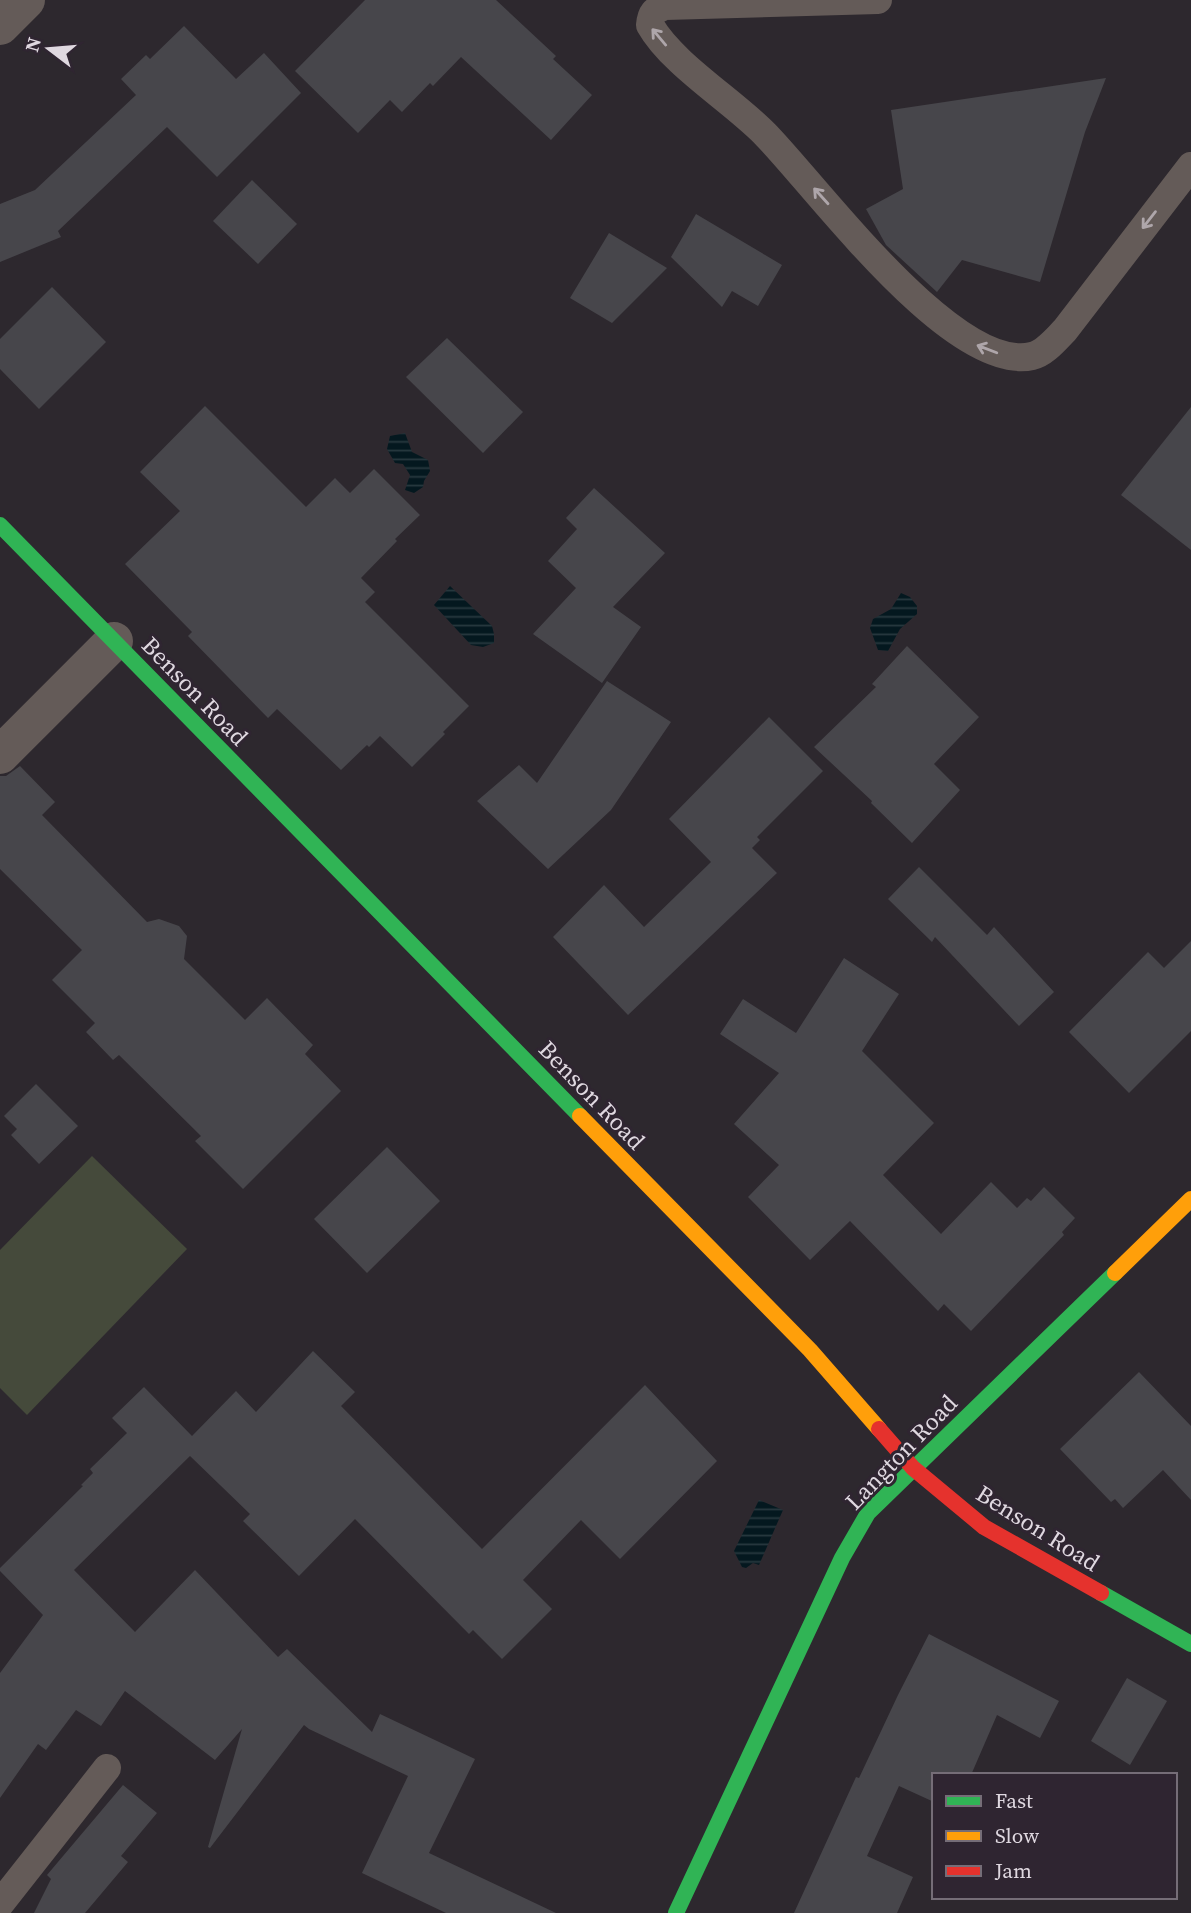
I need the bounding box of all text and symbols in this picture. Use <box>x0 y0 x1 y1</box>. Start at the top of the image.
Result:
north arrow <box>14 14 84 84</box>
one-way arrow <box>651 28 667 46</box>
text: N <box>18 34 47 55</box>
one-way arrow <box>813 187 829 205</box>
one-way arrow <box>1142 211 1157 229</box>
one-way arrow <box>977 341 998 354</box>
street label: Benson Road <box>135 629 256 753</box>
street label: Benson Road <box>532 1033 653 1157</box>
street label: Langton Road <box>837 1387 965 1517</box>
street label: Benson Road <box>970 1477 1106 1579</box>
legend <box>932 1773 1177 1899</box>
text: Fast <box>995 1786 1033 1815</box>
text: Slow <box>995 1821 1039 1850</box>
text: Jam <box>994 1856 1032 1885</box>

